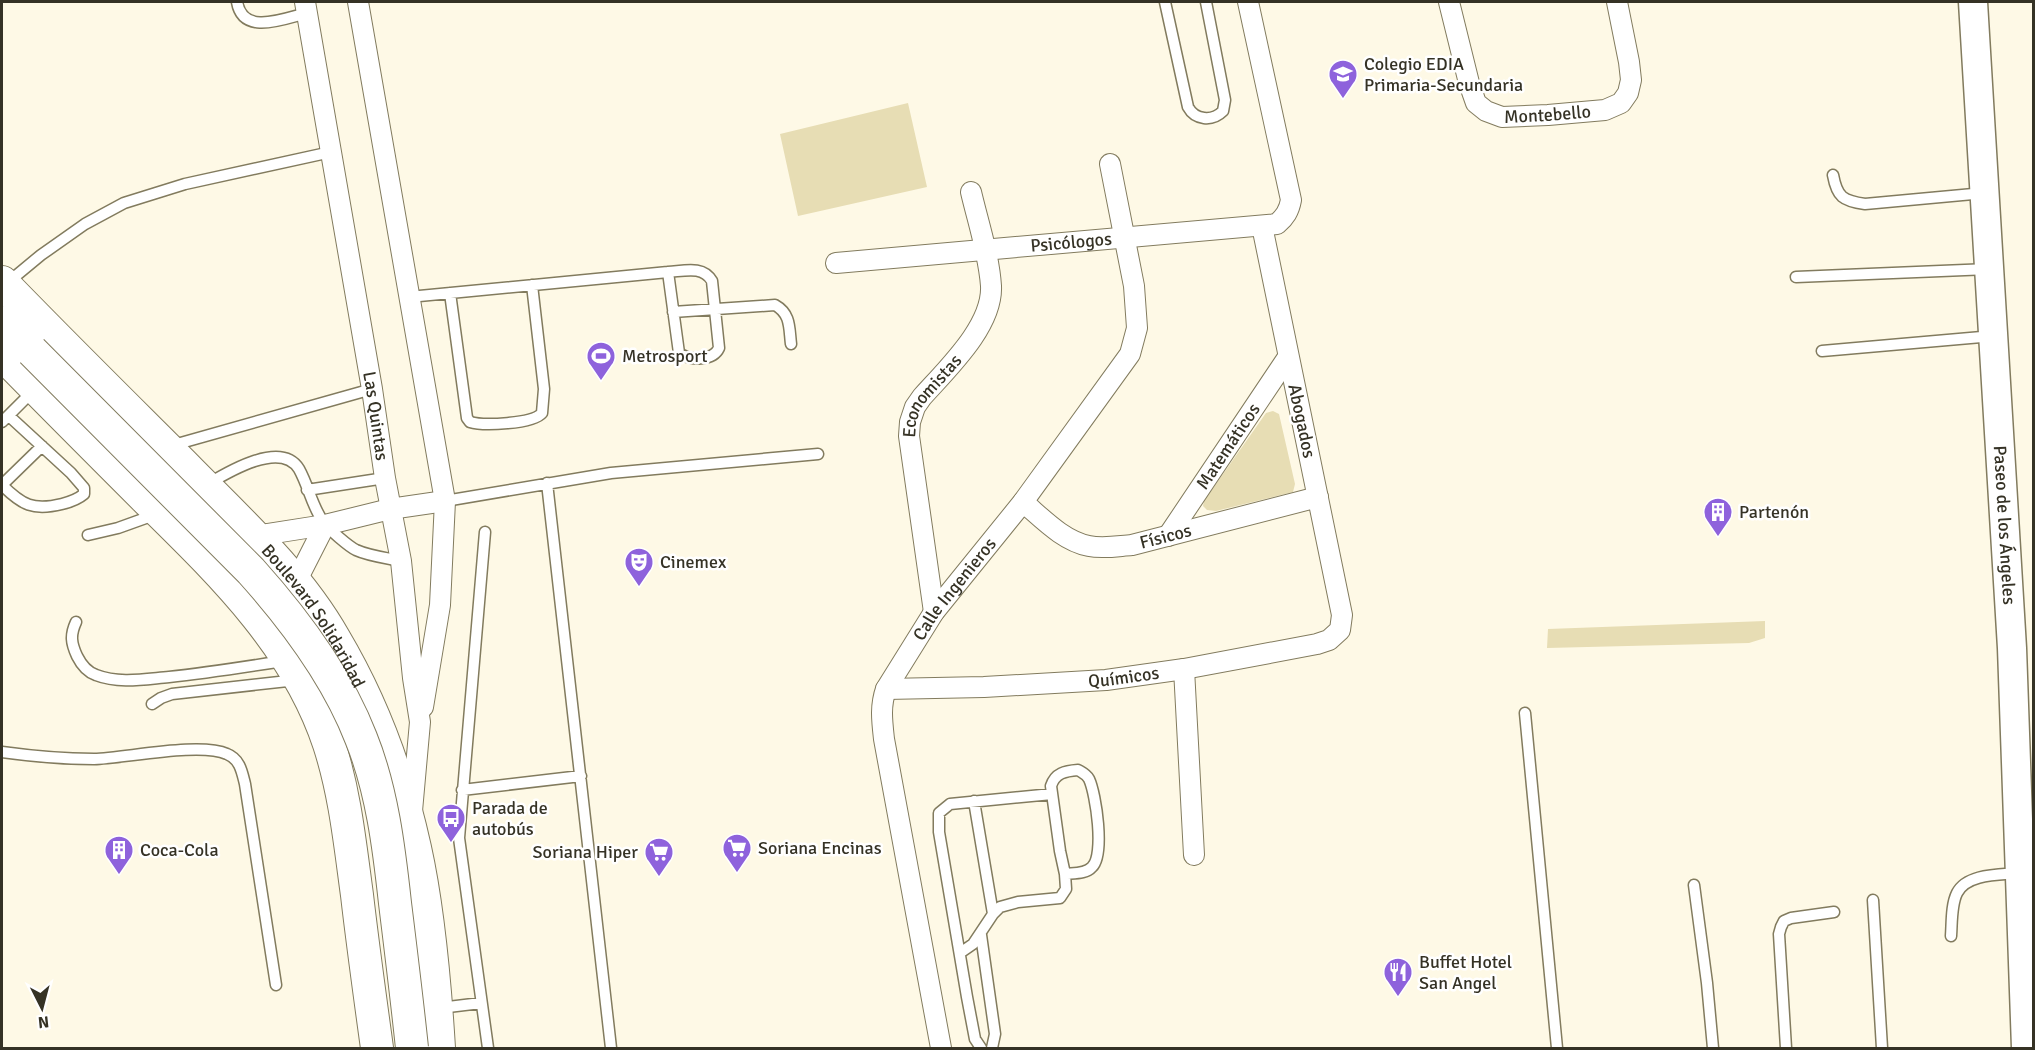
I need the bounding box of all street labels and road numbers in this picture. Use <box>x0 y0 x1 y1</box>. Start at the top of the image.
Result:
street label: Montebello <box>1504 100 1592 128</box>
street label: Psicólogos <box>1029 228 1113 257</box>
street label: Economistas <box>898 350 967 438</box>
street label: Las Quintas <box>358 370 393 462</box>
street label: Abogados <box>1283 382 1321 460</box>
street label: Matemáticos <box>1191 399 1265 494</box>
street label: Paseo de los Ángeles <box>1989 445 2020 605</box>
street label: Físicos <box>1137 519 1194 554</box>
street label: Calle Ingenieros <box>908 533 1001 645</box>
street label: Boulevard Solidaridad <box>257 540 370 691</box>
street label: Químicos <box>1088 662 1161 692</box>

